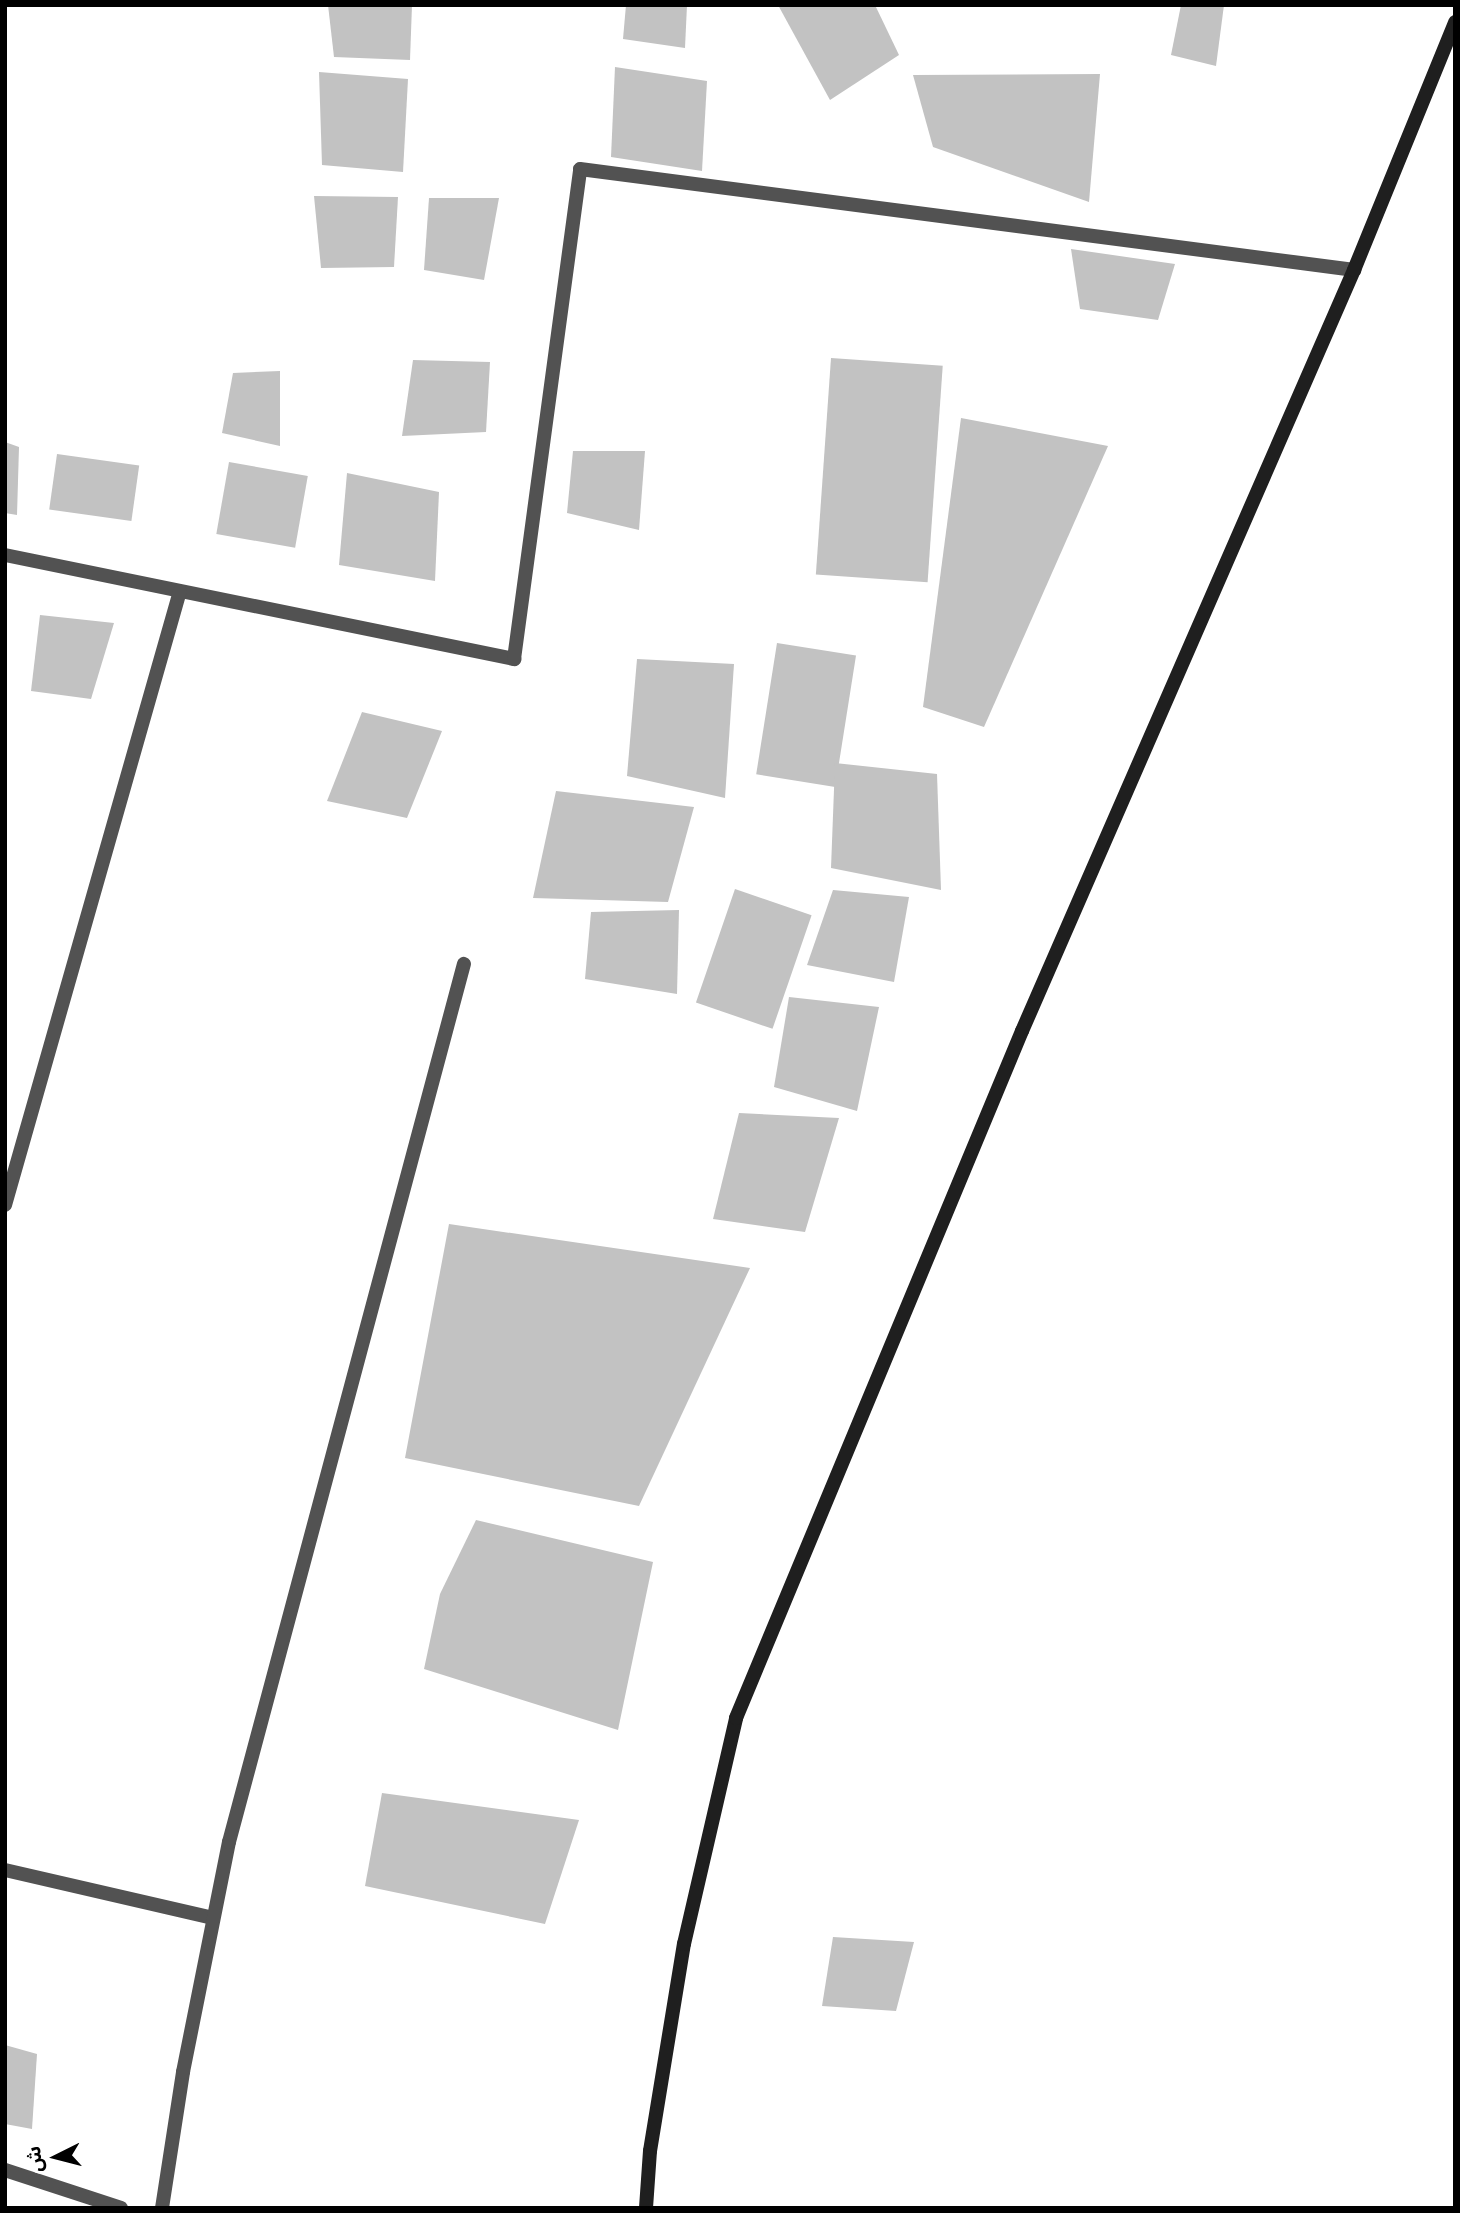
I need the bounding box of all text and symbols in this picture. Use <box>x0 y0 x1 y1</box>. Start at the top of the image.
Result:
north arrow <box>21 2122 91 2192</box>
text: ش <box>22 2145 47 2173</box>

